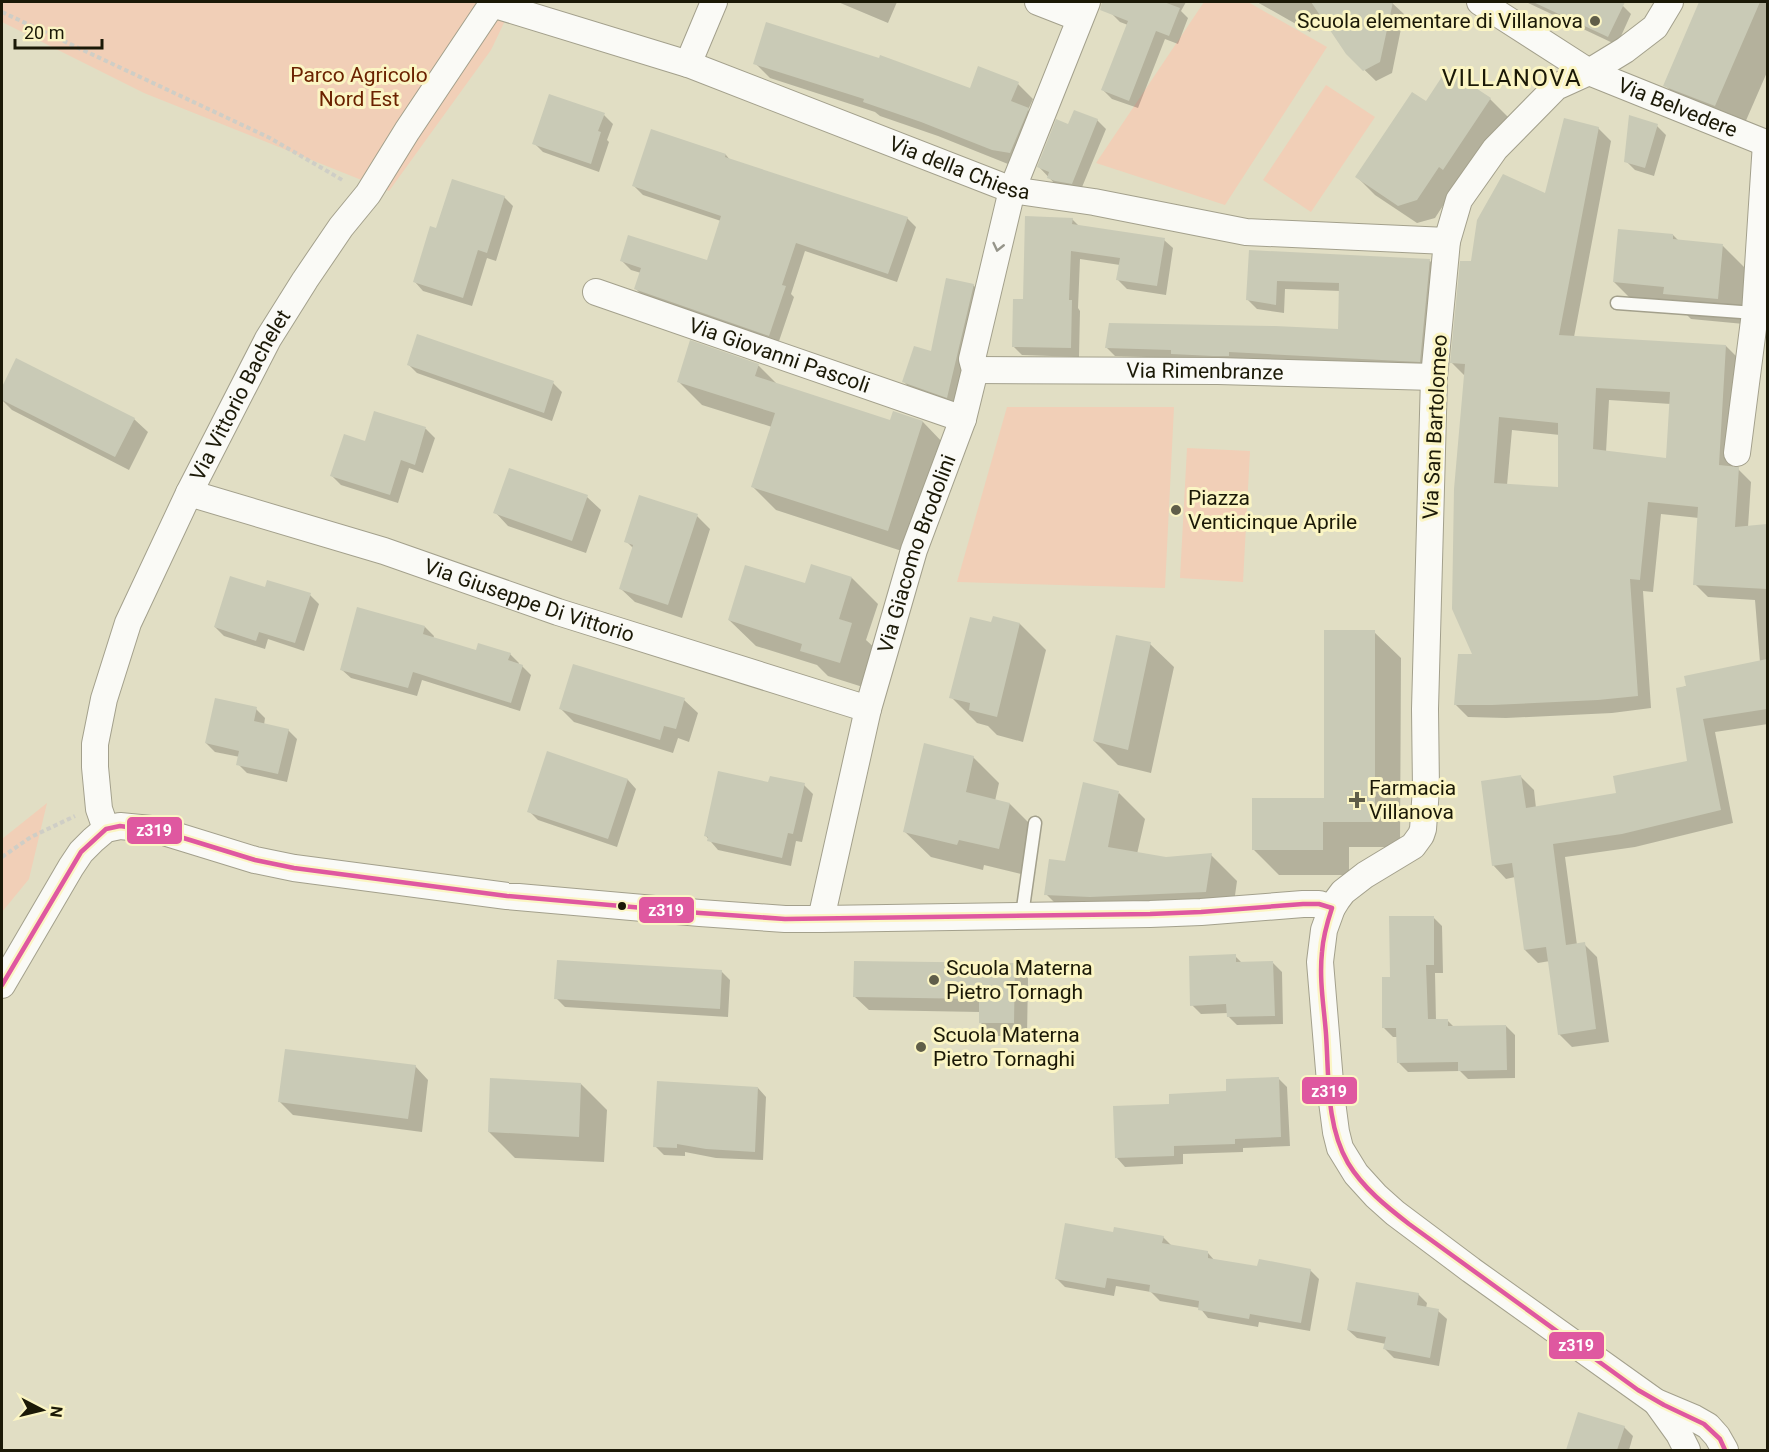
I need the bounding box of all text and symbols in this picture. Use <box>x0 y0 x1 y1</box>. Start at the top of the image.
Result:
place label: Scuola elementare di Villanova <box>1297 9 1583 33</box>
scale bar <box>15 12 102 50</box>
marker: Scuola elementare di Villanova <box>1588 14 1602 28</box>
text: 20 m <box>24 22 64 43</box>
park label: Parco Agricolo Nord Est <box>290 63 428 111</box>
district label: VILLANOVA <box>1442 64 1582 92</box>
street label: Via Belvedere <box>1614 73 1741 142</box>
street label: Via della Chiesa <box>886 131 1031 204</box>
one-way arrow <box>993 242 1006 252</box>
street label: Via Vittorio Bachelet <box>185 305 295 485</box>
street label: Via Giovanni Pascoli <box>686 313 873 398</box>
street label: Via San Bartolomeo <box>1418 334 1452 520</box>
street label: Via Rimenbranze <box>1126 359 1284 385</box>
street label: Via Giacomo Brodolini <box>873 451 961 656</box>
place label: Piazza Venticinque Aprile <box>1188 486 1357 534</box>
marker: Piazza Venticinque Aprile <box>1169 503 1183 517</box>
street label: Via Giuseppe Di Vittorio <box>421 554 637 647</box>
place label: Farmacia Villanova <box>1369 776 1456 824</box>
marker: Farmacia Villanova <box>1350 793 1364 807</box>
line badge: z319 <box>126 816 183 845</box>
text: z319 <box>136 821 172 840</box>
line badge: z319 <box>638 896 695 924</box>
unlabelled marker <box>616 900 628 912</box>
text: z319 <box>648 901 684 920</box>
place label: Scuola Materna Pietro Tornagh <box>946 956 1093 1004</box>
marker: Scuola Materna Pietro Tornagh <box>927 973 941 987</box>
place label: Scuola Materna Pietro Tornaghi <box>933 1023 1080 1071</box>
marker: Scuola Materna Pietro Tornaghi <box>914 1040 928 1054</box>
line badge: z319 <box>1301 1076 1358 1105</box>
text: z319 <box>1311 1082 1347 1101</box>
line badge: z319 <box>1548 1331 1605 1360</box>
text: z319 <box>1558 1336 1594 1355</box>
north arrow <box>12 1380 72 1440</box>
text: N <box>46 1405 67 1419</box>

